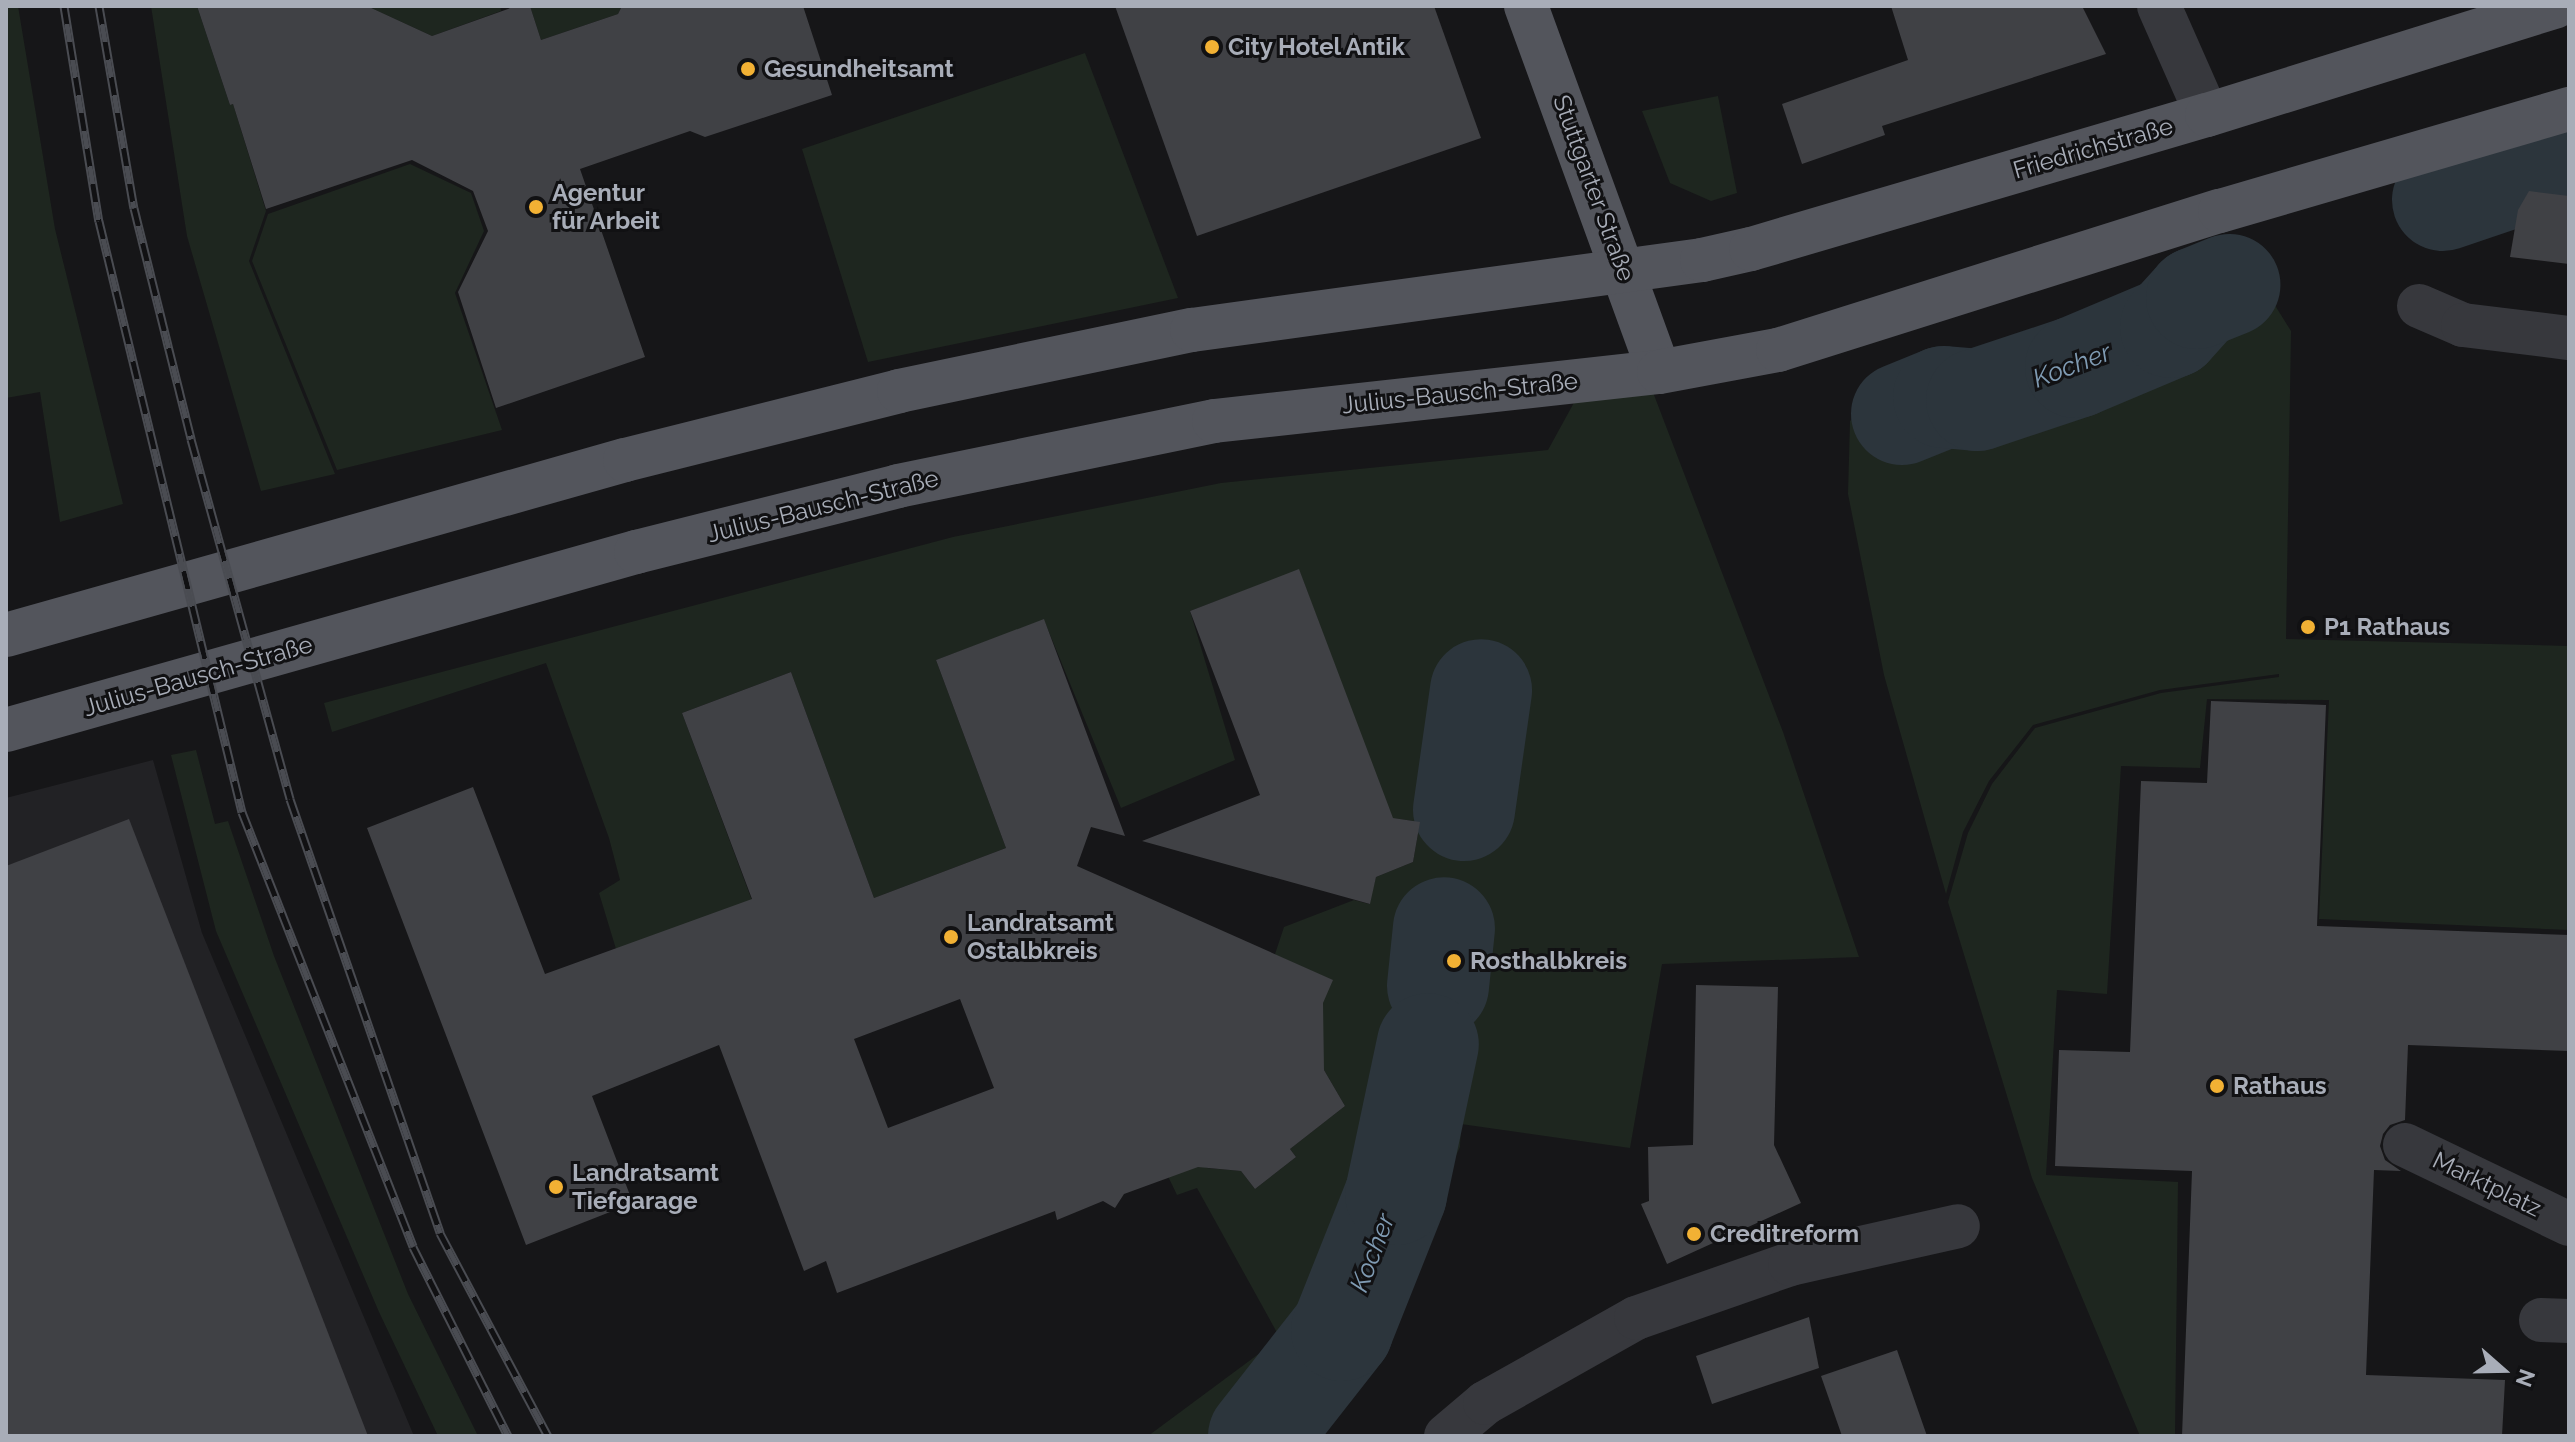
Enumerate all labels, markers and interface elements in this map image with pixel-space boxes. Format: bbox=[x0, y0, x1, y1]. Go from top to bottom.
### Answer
place label: City Hotel Antik bbox=[1228, 33, 1407, 61]
marker: City Hotel Antik bbox=[1203, 38, 1221, 56]
place label: Gesundheitsamt bbox=[764, 55, 954, 83]
marker: Gesundheitsamt bbox=[739, 60, 757, 78]
street label: Stuttgarter Straße bbox=[1547, 91, 1641, 285]
street label: Friedrichstraße bbox=[2010, 111, 2176, 185]
place label: Agentur für Arbeit bbox=[552, 179, 661, 235]
marker: Agentur für Arbeit bbox=[527, 198, 545, 216]
water label: Kocher bbox=[2029, 337, 2115, 395]
street label: Julius-Bausch-Straße bbox=[1341, 366, 1579, 420]
street label: Julius-Bausch-Straße bbox=[705, 463, 941, 549]
place label: P1 Rathaus bbox=[2324, 613, 2450, 641]
marker: P1 Rathaus bbox=[2299, 618, 2317, 636]
street label: Julius-Bausch-Straße bbox=[80, 630, 316, 722]
place label: Landratsamt Ostalbkreis bbox=[967, 909, 1114, 965]
marker: Landratsamt Ostalbkreis bbox=[942, 928, 960, 946]
place label: Rosthalbkreis bbox=[1470, 947, 1627, 975]
marker: Rosthalbkreis bbox=[1445, 952, 1463, 970]
place label: Rathaus bbox=[2233, 1072, 2327, 1100]
marker: Rathaus bbox=[2208, 1077, 2226, 1095]
street label: Marktplatz bbox=[2428, 1145, 2546, 1223]
place label: Landratsamt Tiefgarage bbox=[572, 1159, 719, 1215]
marker: Landratsamt Tiefgarage bbox=[547, 1178, 565, 1196]
water label: Kocher bbox=[1344, 1210, 1402, 1296]
place label: Creditreform bbox=[1710, 1220, 1859, 1248]
marker: Creditreform bbox=[1685, 1225, 1703, 1243]
north arrow bbox=[2463, 1330, 2543, 1410]
text: N bbox=[2510, 1366, 2541, 1391]

